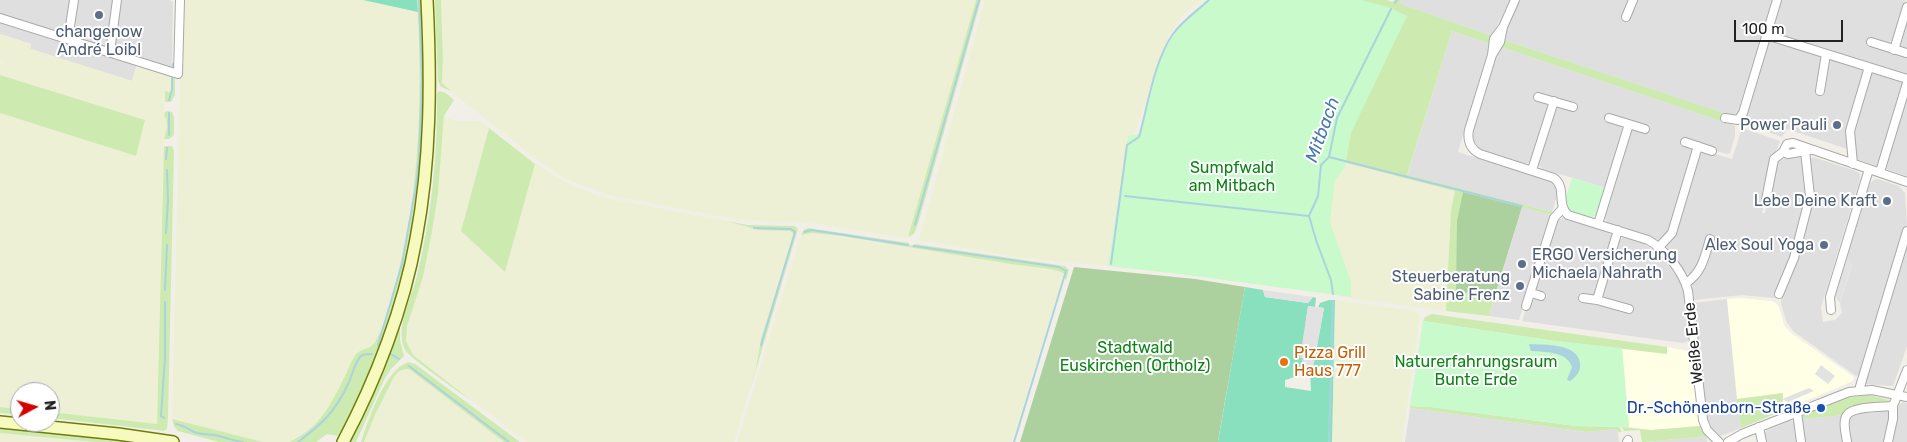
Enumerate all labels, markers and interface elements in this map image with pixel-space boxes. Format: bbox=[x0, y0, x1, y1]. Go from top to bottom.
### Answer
marker: changenow André Loibl bbox=[93, 9, 105, 21]
scale bar bbox=[1737, 10, 1846, 42]
text: 100 m bbox=[1742, 20, 1784, 38]
place label: changenow André Loibl bbox=[55, 22, 143, 60]
water label: Mitbach bbox=[1301, 94, 1345, 166]
place label: Power Pauli bbox=[1740, 115, 1827, 135]
marker: Power Pauli bbox=[1831, 119, 1843, 131]
park label: Sumpfwald am Mitbach bbox=[1189, 158, 1275, 196]
place label: Lebe Deine Kraft bbox=[1754, 191, 1877, 211]
marker: Lebe Deine Kraft bbox=[1881, 195, 1893, 207]
place label: Alex Soul Yoga bbox=[1705, 235, 1814, 255]
marker: Alex Soul Yoga bbox=[1818, 239, 1830, 251]
place label: ERGO Versicherung Michaela Nahrath bbox=[1532, 245, 1677, 283]
marker: ERGO Versicherung Michaela Nahrath bbox=[1516, 258, 1528, 270]
place label: Steuerberatung Sabine Frenz bbox=[1392, 267, 1510, 305]
marker: Steuerberatung Sabine Frenz bbox=[1514, 280, 1526, 292]
street label: Weiße Erde bbox=[1680, 301, 1708, 385]
park label: Stadtwald Euskirchen (Ortholz) bbox=[1060, 338, 1210, 376]
place label: Pizza Grill Haus 777 bbox=[1294, 343, 1366, 381]
park label: Naturerfahrungsraum Bunte Erde bbox=[1394, 352, 1558, 390]
marker: Pizza Grill Haus 777 bbox=[1278, 356, 1290, 368]
north arrow bbox=[10, 382, 60, 432]
place label: Dr.-Schönenborn-Straße bbox=[1627, 398, 1811, 418]
text: N bbox=[40, 400, 58, 411]
marker: Dr.-Schönenborn-Straße bbox=[1815, 402, 1827, 414]

